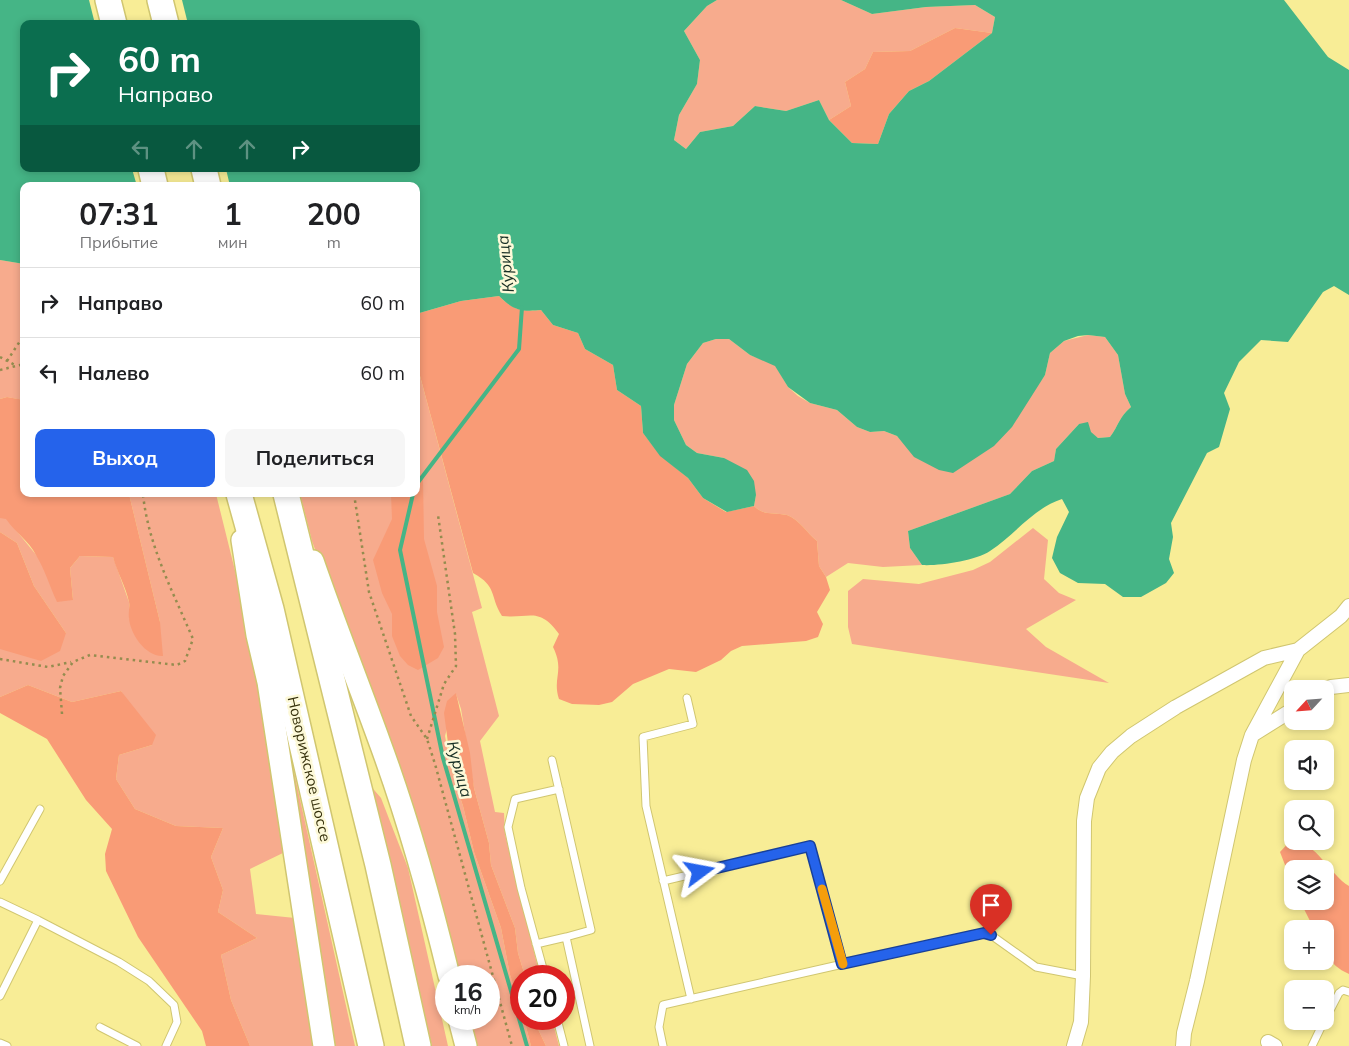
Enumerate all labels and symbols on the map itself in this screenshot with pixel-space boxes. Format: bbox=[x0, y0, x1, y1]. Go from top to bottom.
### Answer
water label: Курица bbox=[492, 234, 518, 294]
north arrow bbox=[1284, 680, 1334, 730]
street label: Новорижское шоссе bbox=[284, 694, 335, 843]
water label: Курица bbox=[443, 739, 477, 800]
position arrow bbox=[673, 845, 725, 897]
pin bbox=[970, 884, 1012, 935]
speed limit sign: 20 bbox=[510, 965, 575, 1030]

